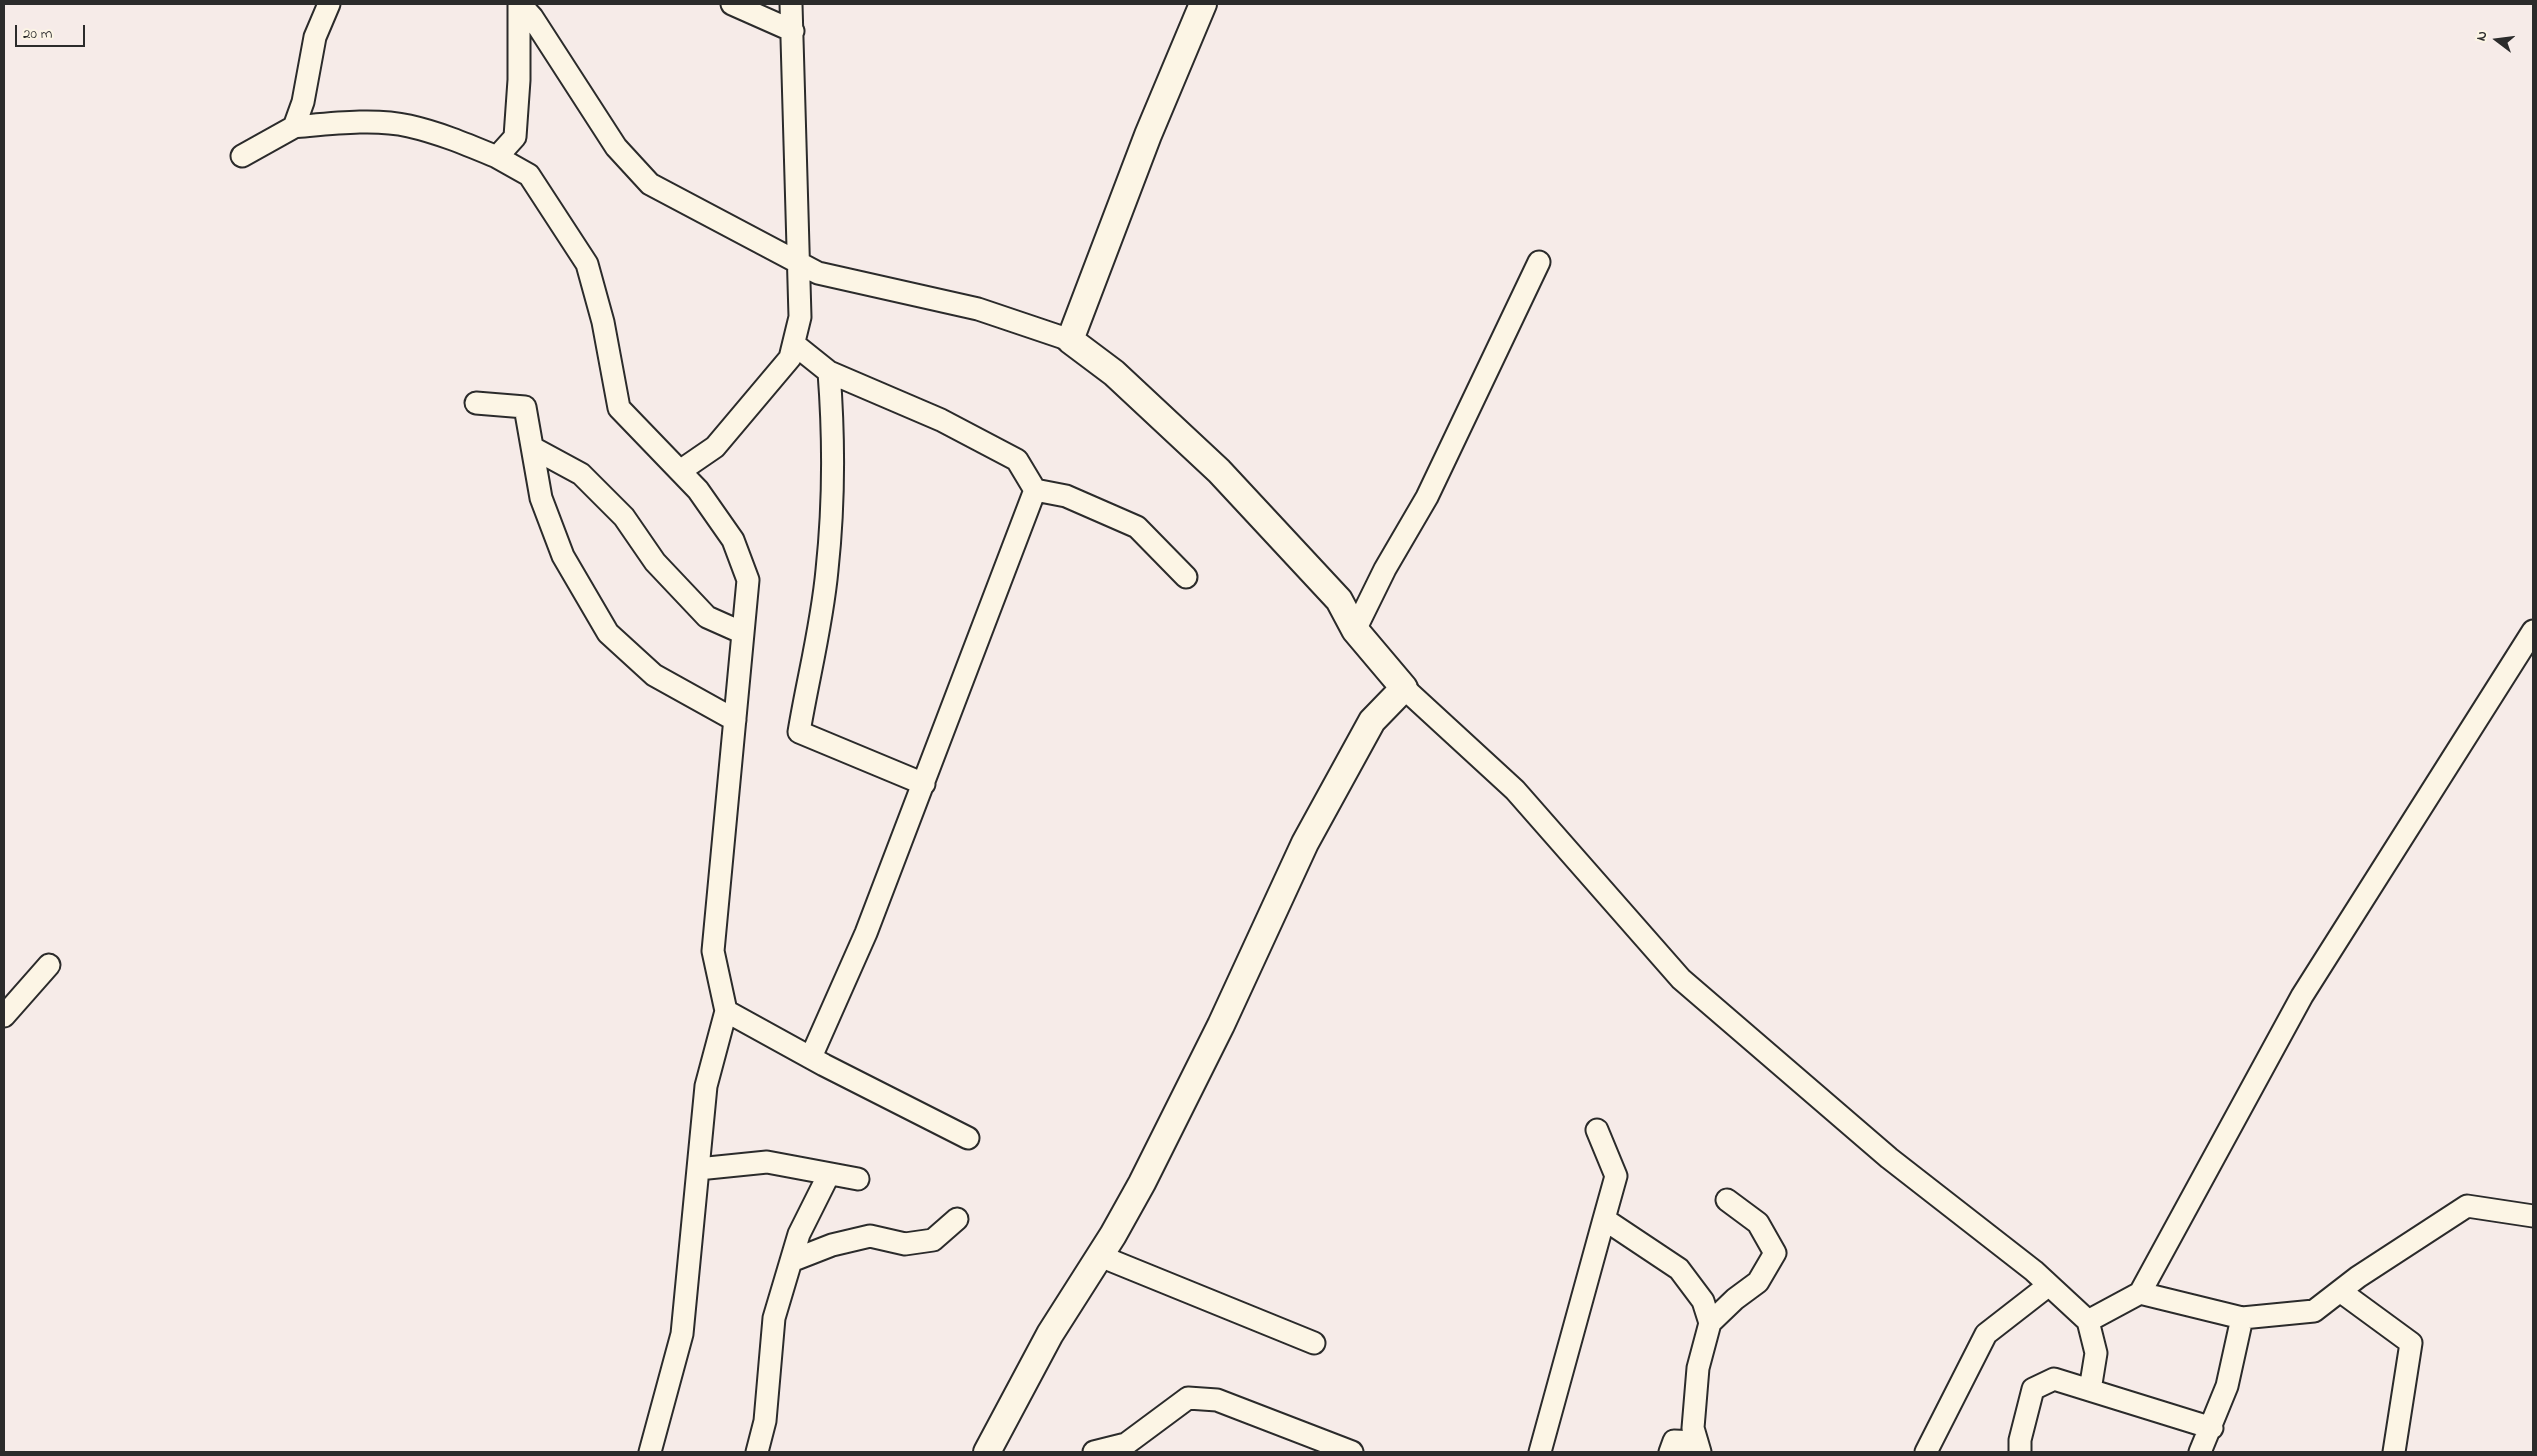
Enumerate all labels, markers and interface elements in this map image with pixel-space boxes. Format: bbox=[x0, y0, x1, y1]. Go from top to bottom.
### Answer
scale bar bbox=[18, 15, 88, 47]
north arrow bbox=[2472, 15, 2522, 65]
text: 20 m bbox=[23, 23, 52, 45]
text: N bbox=[2471, 29, 2493, 43]

